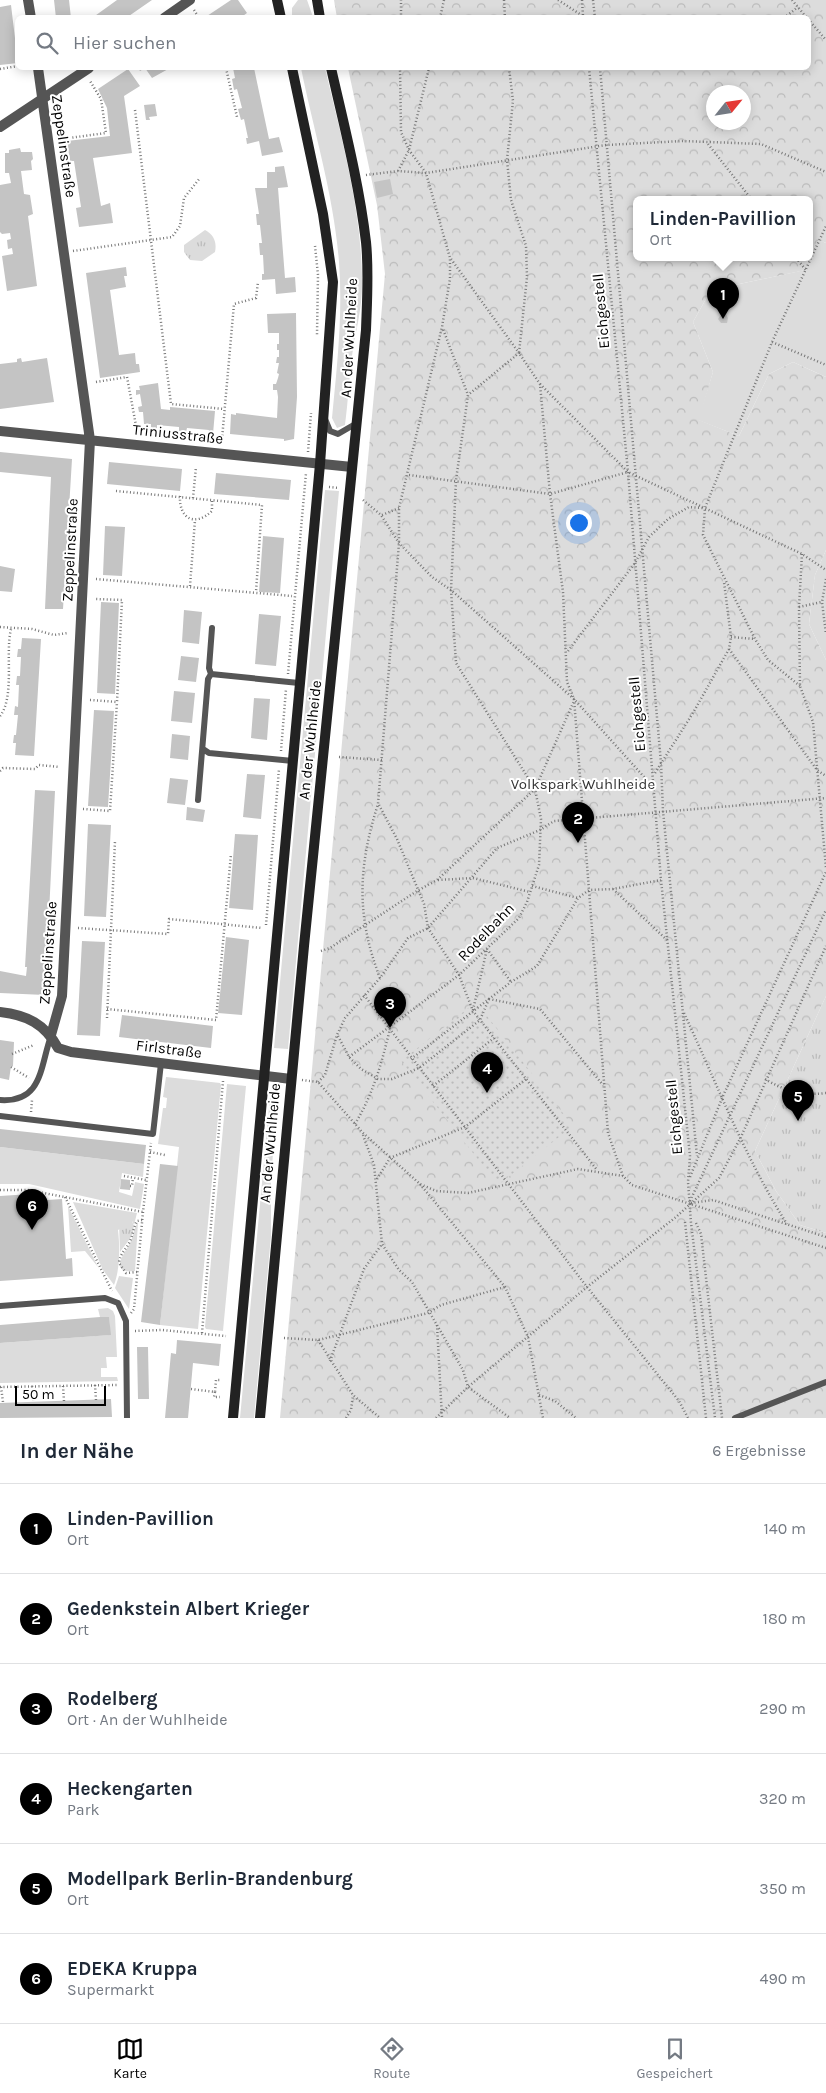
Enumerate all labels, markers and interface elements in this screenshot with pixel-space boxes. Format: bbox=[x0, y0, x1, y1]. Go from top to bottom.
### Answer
search box bbox=[15, 15, 811, 70]
icon: search bbox=[33, 29, 61, 57]
text: Hier suchen bbox=[73, 32, 176, 54]
north arrow bbox=[706, 85, 751, 130]
street label: Zeppelinstraße bbox=[48, 93, 80, 199]
popup bbox=[633, 196, 813, 261]
text: Linden-Pavillion bbox=[650, 208, 796, 230]
text: Ort bbox=[650, 230, 672, 249]
street label: Eichgestell bbox=[589, 273, 613, 349]
street label: An der Wuhlheide bbox=[337, 278, 361, 398]
pin: 1 bbox=[707, 278, 739, 319]
street label: Triniusstraße bbox=[132, 420, 224, 448]
street label: Zeppelinstraße bbox=[58, 498, 82, 602]
your location bbox=[566, 510, 592, 536]
street label: Eichgestell bbox=[625, 676, 649, 752]
street label: An der Wuhlheide bbox=[295, 679, 325, 801]
park label: Volkspark Wuhlheide bbox=[511, 775, 655, 793]
pin: 2 bbox=[562, 802, 594, 843]
street label: Rodelbahn bbox=[454, 899, 518, 965]
street label: Zeppelinstraße bbox=[35, 901, 61, 1005]
pin: 3 bbox=[374, 987, 406, 1028]
street label: Firlstraße bbox=[135, 1036, 203, 1062]
pin: 4 bbox=[471, 1052, 503, 1093]
street label: Eichgestell bbox=[662, 1079, 686, 1155]
pin: 5 bbox=[782, 1080, 814, 1121]
street label: An der Wuhlheide bbox=[256, 1082, 284, 1204]
pin: 6 bbox=[16, 1189, 48, 1230]
scale bar bbox=[15, 1383, 106, 1406]
text: 50 m bbox=[22, 1386, 55, 1403]
text: In der Nähe bbox=[20, 1439, 134, 1463]
text: 6 Ergebnisse bbox=[712, 1441, 806, 1460]
text: Linden-Pavillion bbox=[67, 1508, 214, 1530]
text: 1 bbox=[33, 1519, 39, 1538]
text: 140 m bbox=[764, 1519, 806, 1538]
text: Ort bbox=[67, 1530, 89, 1549]
text: Gedenkstein Albert Krieger bbox=[67, 1598, 309, 1620]
text: 2 bbox=[31, 1609, 41, 1628]
text: 180 m bbox=[763, 1609, 806, 1628]
text: Ort bbox=[67, 1620, 89, 1639]
text: Rodelberg bbox=[67, 1688, 158, 1710]
text: 3 bbox=[31, 1699, 41, 1718]
text: 290 m bbox=[759, 1699, 806, 1718]
text: Ort · An der Wuhlheide bbox=[67, 1710, 228, 1729]
text: Heckengarten bbox=[67, 1778, 193, 1800]
text: 4 bbox=[31, 1789, 41, 1808]
text: 320 m bbox=[759, 1789, 806, 1808]
text: Park bbox=[67, 1800, 99, 1819]
text: Modellpark Berlin-Brandenburg bbox=[67, 1868, 353, 1890]
text: 5 bbox=[31, 1879, 41, 1898]
text: 350 m bbox=[759, 1879, 806, 1898]
text: Ort bbox=[67, 1890, 89, 1909]
text: EDEKA Kruppa bbox=[67, 1958, 198, 1980]
text: 6 bbox=[31, 1969, 41, 1988]
text: 490 m bbox=[760, 1969, 806, 1988]
text: Supermarkt bbox=[67, 1980, 154, 1999]
tab: Karte bbox=[113, 2035, 147, 2082]
tab: Route bbox=[373, 2035, 410, 2082]
tab: Gespeichert bbox=[637, 2035, 713, 2082]

